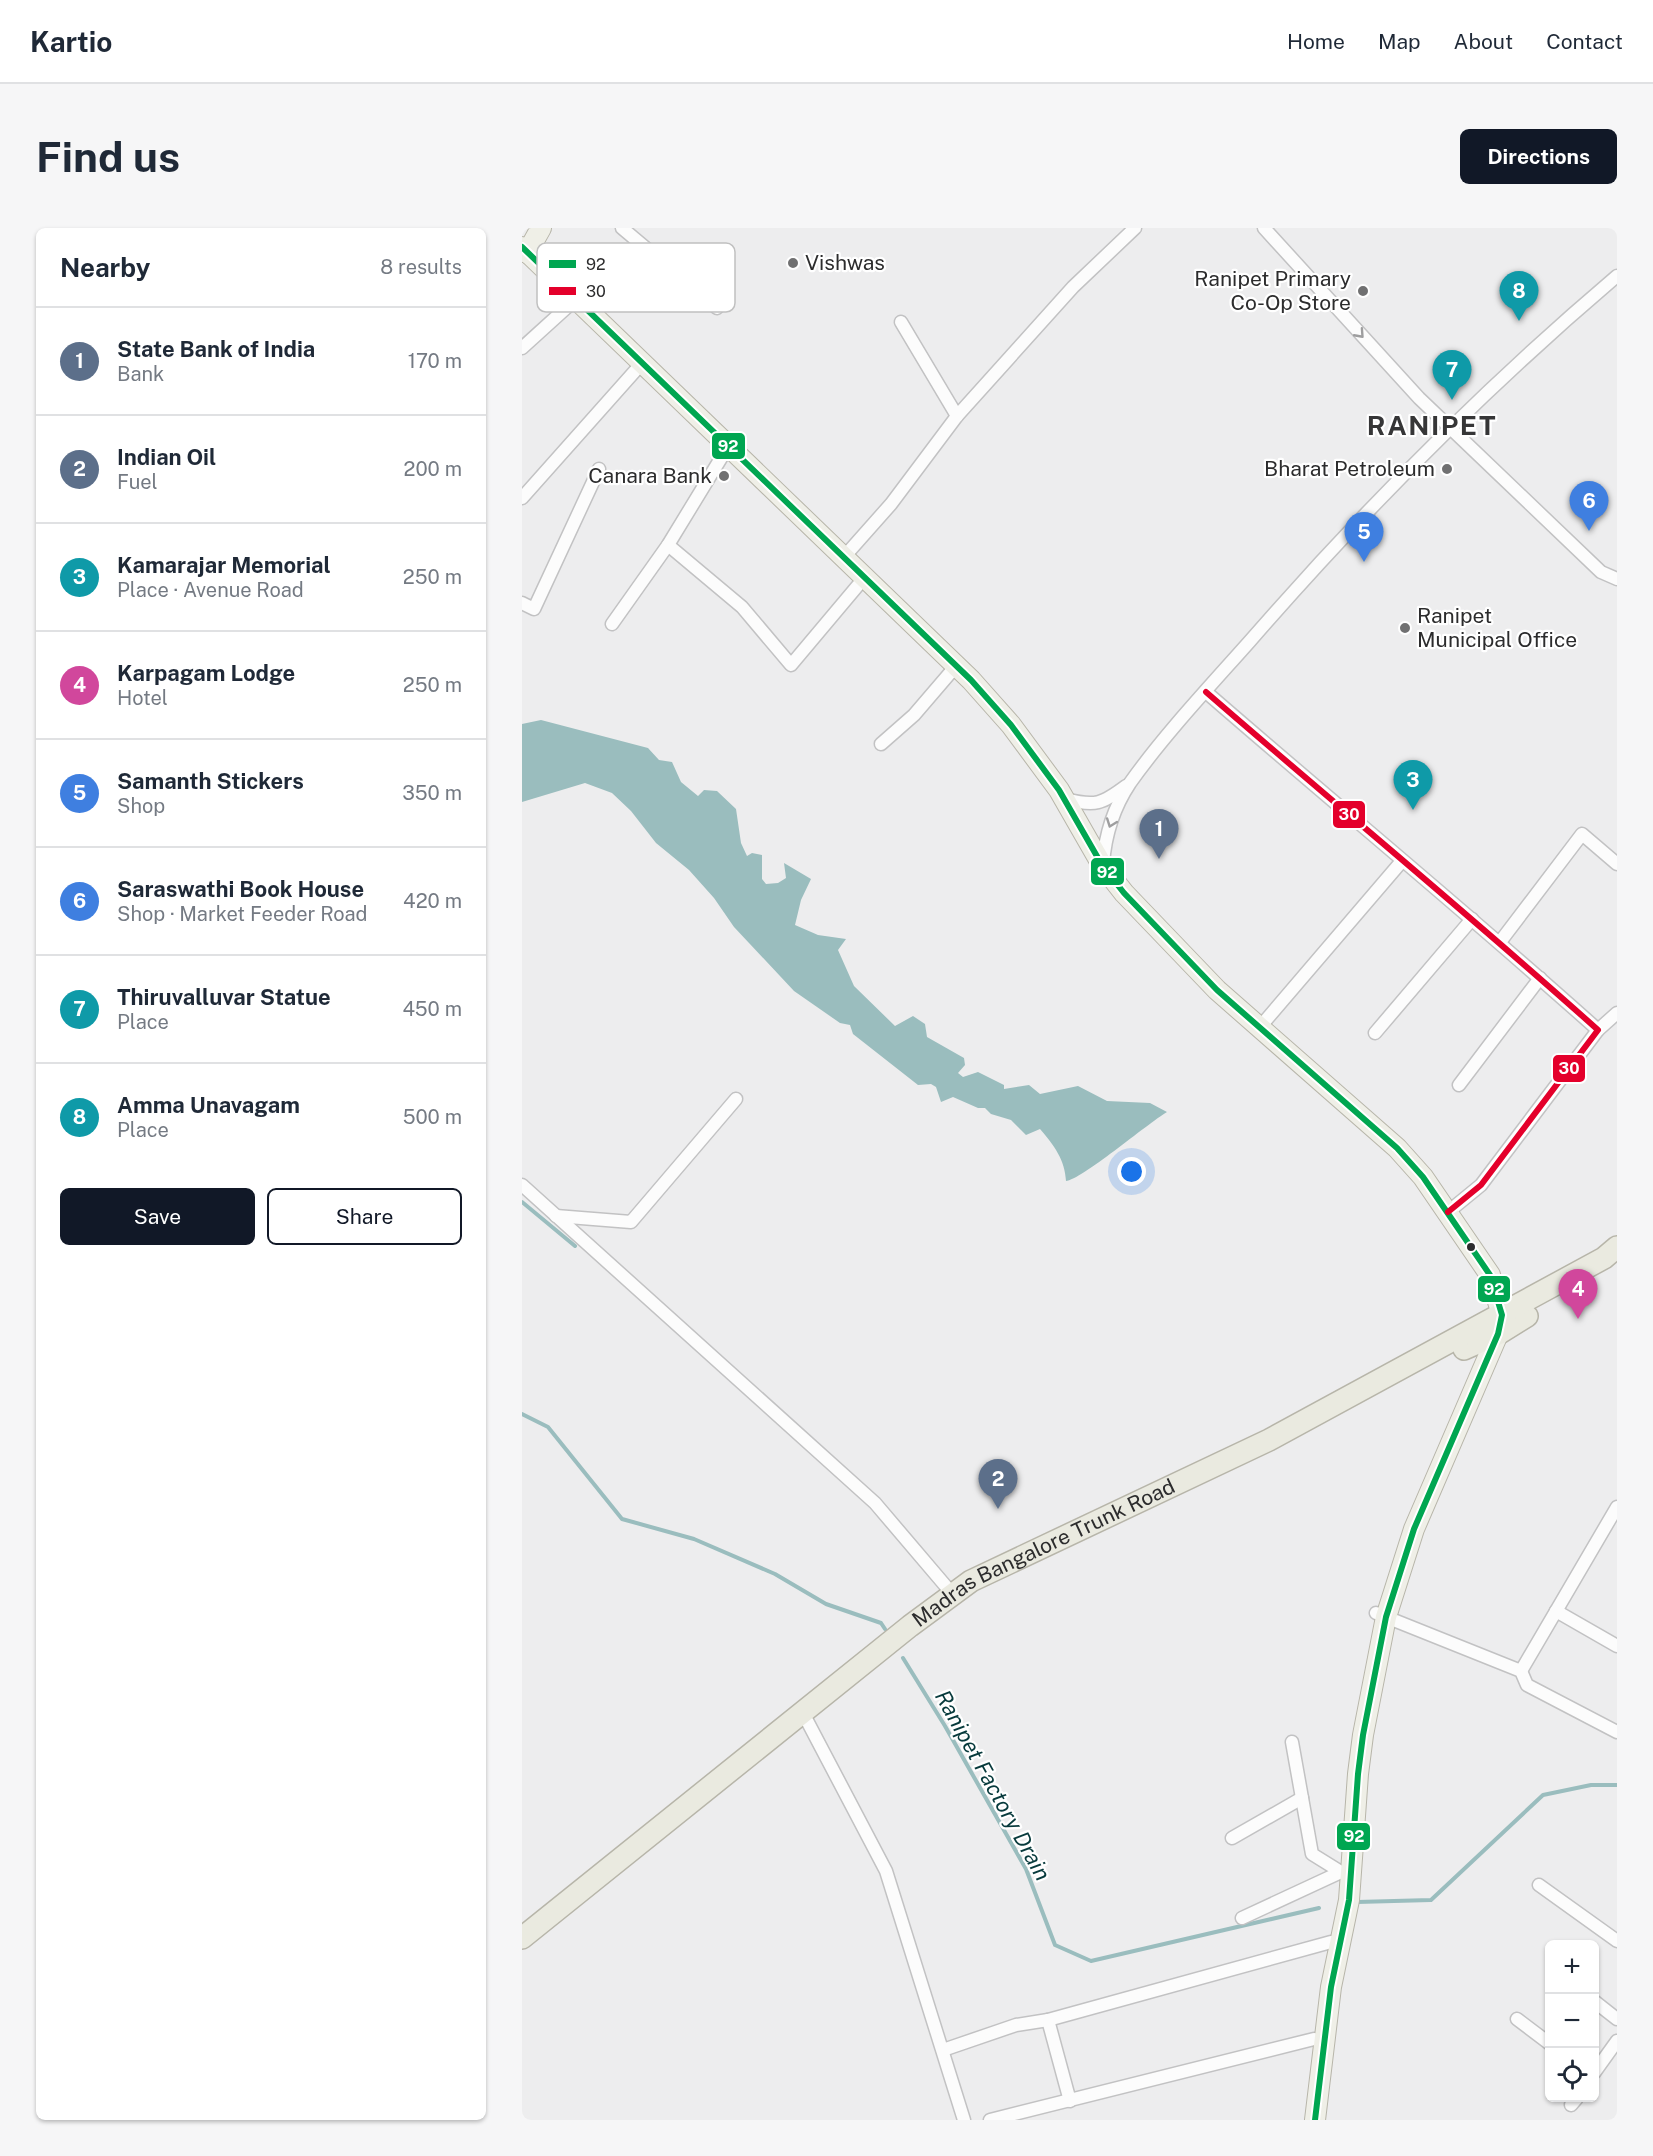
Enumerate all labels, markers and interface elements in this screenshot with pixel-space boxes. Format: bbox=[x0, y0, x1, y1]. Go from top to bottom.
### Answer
text: Kartio bbox=[30, 25, 112, 58]
text: Home bbox=[1287, 29, 1345, 54]
text: Map bbox=[1378, 29, 1421, 54]
text: About bbox=[1454, 29, 1513, 54]
text: Contact bbox=[1546, 29, 1623, 54]
button: Directions bbox=[1460, 129, 1617, 184]
text: Find us bbox=[36, 132, 180, 181]
legend bbox=[537, 243, 735, 312]
place label: Vishwas bbox=[805, 250, 885, 275]
text: Nearby bbox=[60, 252, 150, 283]
text: 8 results bbox=[380, 255, 462, 279]
text: 92 bbox=[586, 255, 606, 274]
marker: Vishwas bbox=[786, 256, 800, 270]
place label: Ranipet Primary Co-Op Store bbox=[1194, 266, 1351, 315]
pin: 8 bbox=[1500, 272, 1538, 321]
text: 30 bbox=[586, 282, 606, 301]
marker: Ranipet Primary Co-Op Store bbox=[1356, 284, 1370, 298]
one-way arrow bbox=[1353, 327, 1364, 337]
text: State Bank of India bbox=[117, 336, 315, 362]
text: 1 bbox=[75, 349, 84, 373]
text: 170 m bbox=[408, 349, 462, 373]
pin: 7 bbox=[1432, 350, 1472, 400]
text: Bank bbox=[117, 362, 164, 386]
district label: RANIPET bbox=[1367, 409, 1497, 441]
line badge: 92 bbox=[711, 432, 746, 460]
text: 92 bbox=[718, 437, 738, 456]
text: Indian Oil bbox=[117, 444, 216, 470]
place label: Bharat Petroleum bbox=[1264, 456, 1435, 481]
text: 2 bbox=[73, 457, 86, 481]
text: 200 m bbox=[404, 457, 462, 481]
marker: Bharat Petroleum bbox=[1440, 462, 1454, 476]
place label: Canara Bank bbox=[588, 463, 712, 488]
marker: Canara Bank bbox=[717, 469, 731, 483]
text: Fuel bbox=[117, 470, 158, 494]
pin: 6 bbox=[1570, 482, 1608, 531]
pin: 5 bbox=[1344, 512, 1384, 562]
text: Kamarajar Memorial bbox=[117, 552, 331, 578]
text: 3 bbox=[73, 565, 86, 589]
text: 250 m bbox=[403, 565, 462, 589]
text: Place · Avenue Road bbox=[117, 578, 304, 602]
place label: Ranipet Municipal Office bbox=[1417, 603, 1577, 652]
marker: Ranipet Municipal Office bbox=[1398, 621, 1412, 635]
text: Karpagam Lodge bbox=[117, 660, 295, 686]
text: 4 bbox=[73, 673, 86, 697]
text: 250 m bbox=[403, 673, 462, 697]
text: Hotel bbox=[117, 686, 168, 710]
pin: 3 bbox=[1394, 760, 1432, 810]
text: Samanth Stickers bbox=[117, 768, 304, 794]
text: 5 bbox=[73, 781, 86, 805]
text: 350 m bbox=[402, 781, 462, 805]
text: Shop bbox=[117, 794, 165, 818]
line badge: 30 bbox=[1332, 800, 1366, 829]
text: 30 bbox=[1339, 805, 1359, 824]
pin: 1 bbox=[1140, 810, 1178, 859]
one-way arrow bbox=[1106, 817, 1119, 828]
line badge: 92 bbox=[1090, 857, 1125, 886]
text: 92 bbox=[1097, 863, 1117, 882]
text: Saraswathi Book House bbox=[117, 876, 364, 902]
text: 6 bbox=[73, 889, 86, 913]
text: 420 m bbox=[403, 889, 462, 913]
text: Shop · Market Feeder Road bbox=[117, 902, 368, 926]
text: Thiruvalluvar Statue bbox=[117, 984, 331, 1010]
text: 7 bbox=[73, 997, 86, 1021]
text: 450 m bbox=[402, 997, 462, 1021]
text: Place bbox=[117, 1010, 169, 1034]
line badge: 30 bbox=[1552, 1054, 1586, 1083]
text: 30 bbox=[1559, 1059, 1579, 1078]
text: Amma Unavagam bbox=[117, 1092, 300, 1118]
text: 8 bbox=[73, 1105, 86, 1129]
text: 500 m bbox=[403, 1105, 462, 1129]
text: Place bbox=[117, 1118, 169, 1142]
your location bbox=[1117, 1157, 1146, 1186]
button: Save bbox=[60, 1188, 255, 1245]
button: Share bbox=[267, 1188, 462, 1245]
unlabelled marker bbox=[1465, 1241, 1477, 1253]
pin: 4 bbox=[1558, 1270, 1598, 1319]
line badge: 92 bbox=[1477, 1275, 1511, 1303]
text: 92 bbox=[1484, 1280, 1504, 1299]
pin: 2 bbox=[978, 1460, 1018, 1509]
street label: Madras Bangalore Trunk Road bbox=[907, 1473, 1179, 1632]
water label: Ranipet Factory Drain bbox=[930, 1685, 1056, 1885]
line badge: 92 bbox=[1336, 1822, 1371, 1851]
text: 92 bbox=[1344, 1827, 1364, 1846]
map controls bbox=[1545, 1940, 1599, 2102]
button: + bbox=[1545, 1940, 1599, 1994]
button: − bbox=[1545, 1994, 1599, 2048]
button: locate bbox=[1545, 2048, 1599, 2102]

